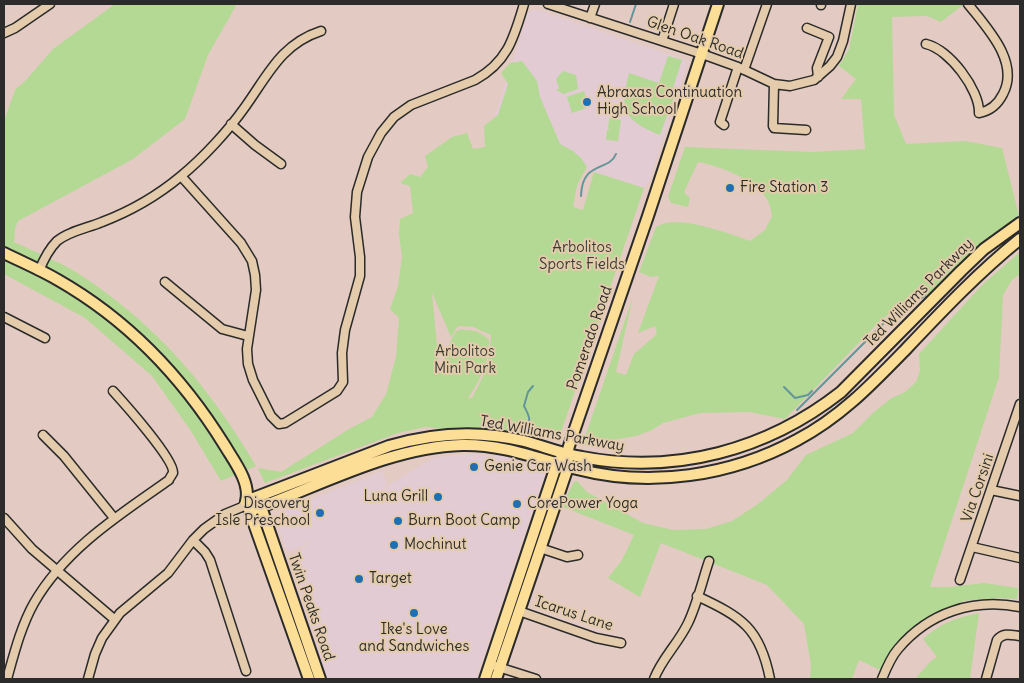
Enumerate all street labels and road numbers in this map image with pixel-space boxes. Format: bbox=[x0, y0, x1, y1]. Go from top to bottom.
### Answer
street label: Glen Oak Road bbox=[644, 13, 746, 63]
street label: Ted Williams Parkway bbox=[861, 235, 977, 351]
street label: Pomerado Road bbox=[564, 284, 616, 392]
street label: Ted Williams Parkway bbox=[478, 412, 626, 456]
street label: Via Corsini bbox=[958, 451, 998, 525]
street label: Twin Peaks Road bbox=[284, 551, 338, 663]
street label: Icarus Lane bbox=[533, 593, 615, 635]

